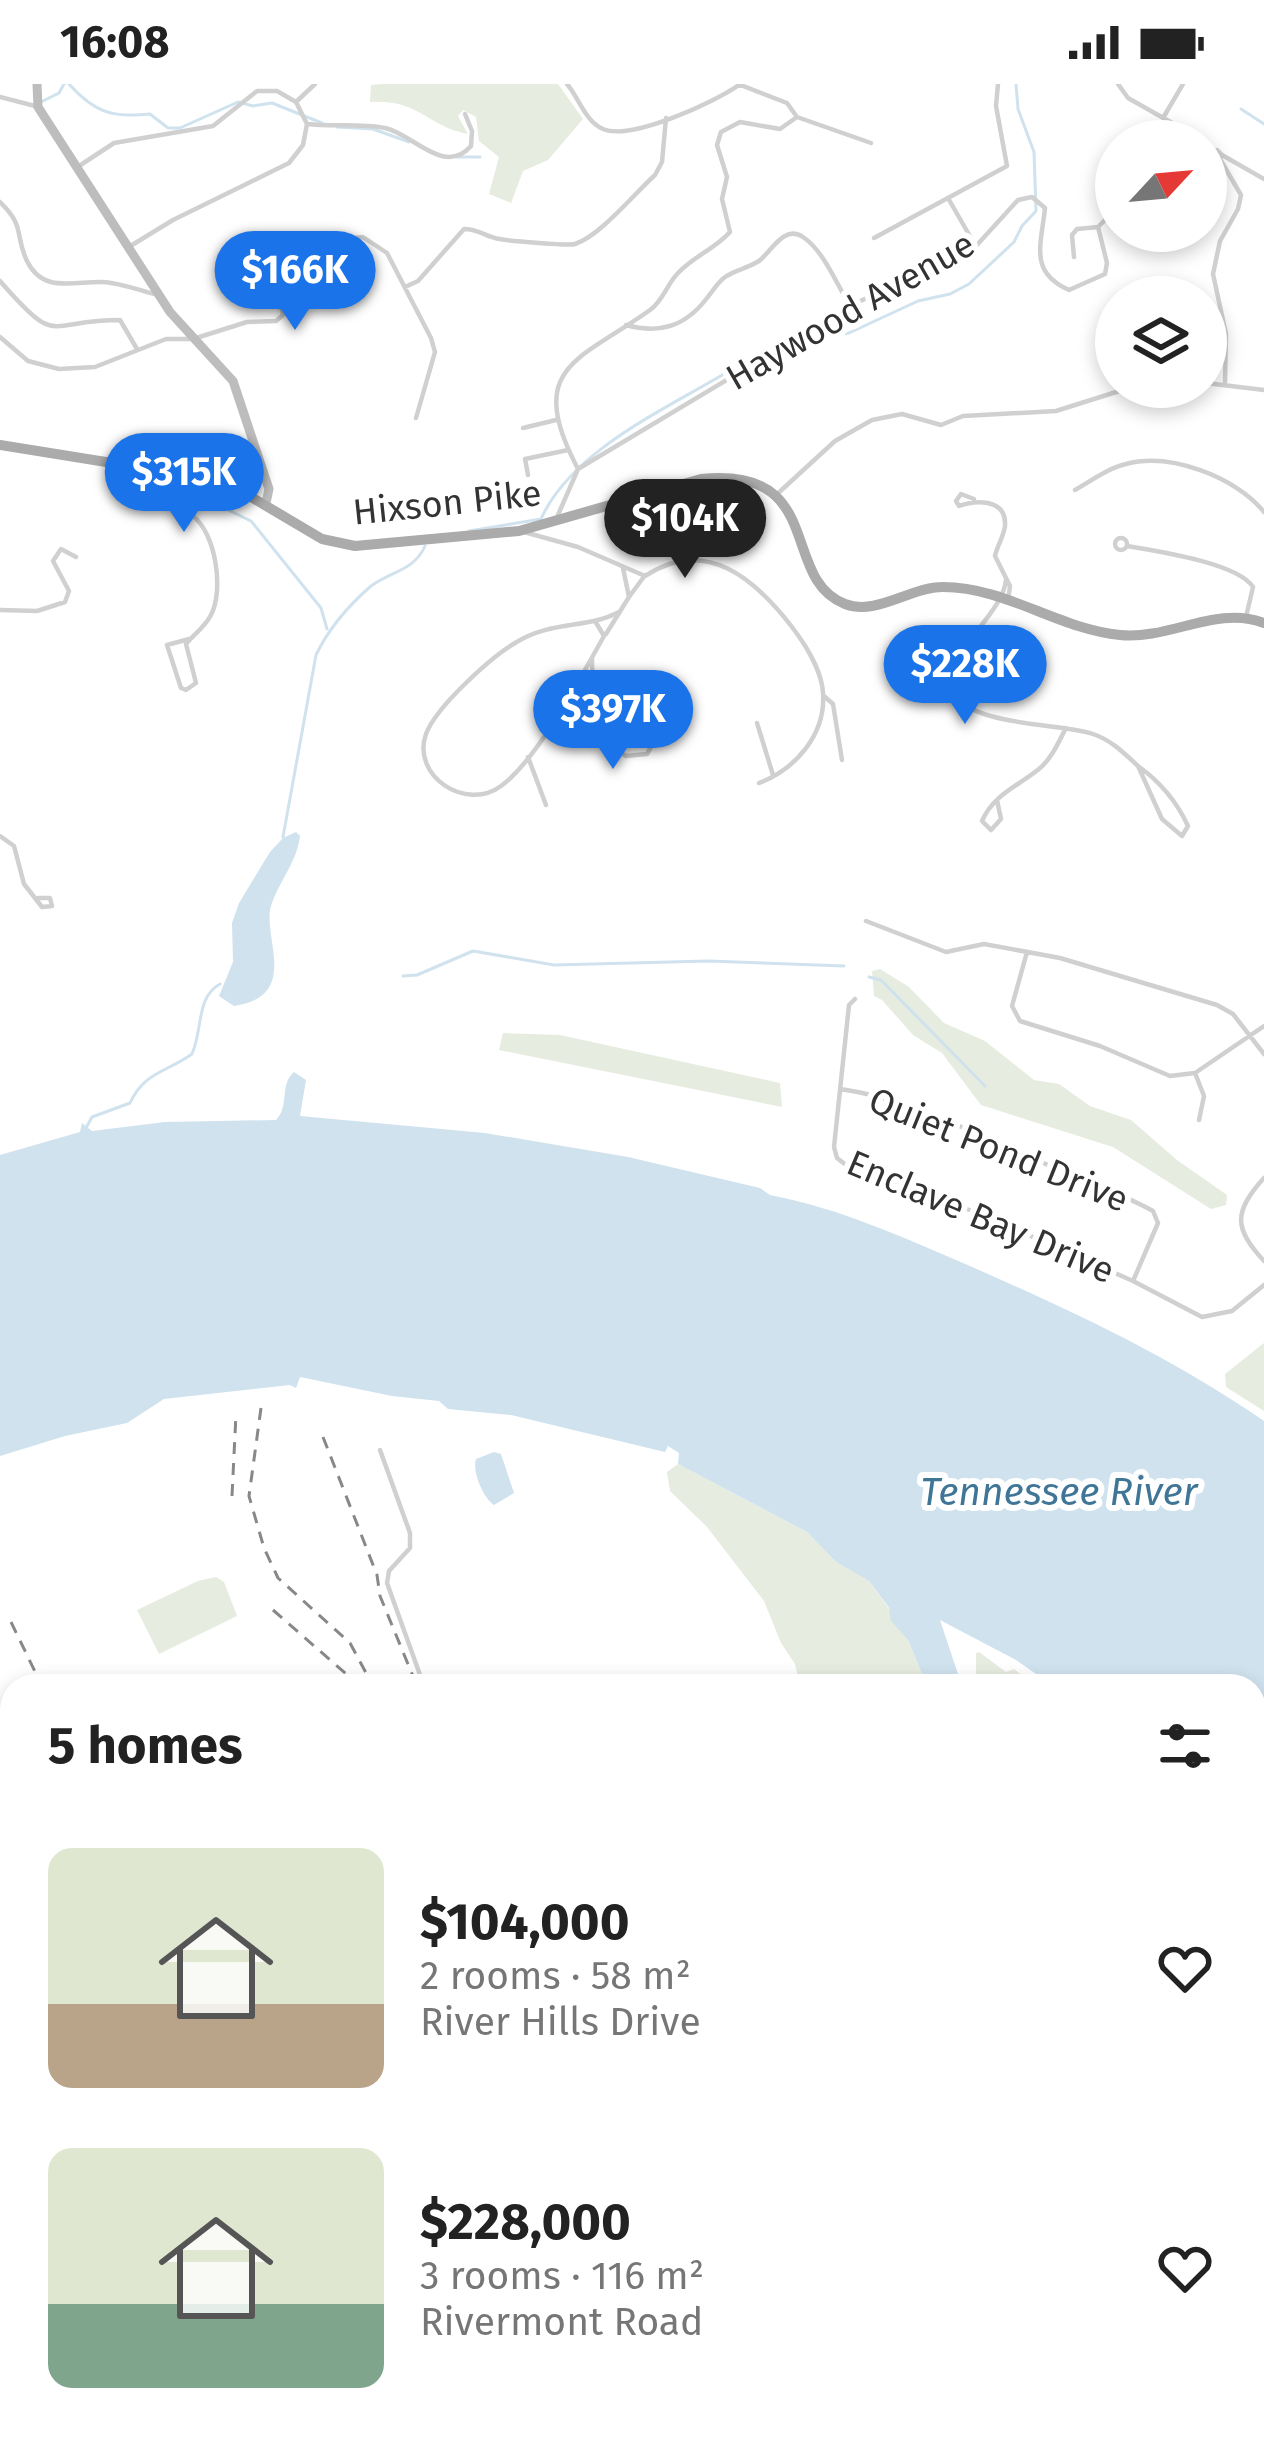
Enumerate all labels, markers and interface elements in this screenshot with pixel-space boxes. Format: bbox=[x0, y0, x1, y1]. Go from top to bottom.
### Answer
text: 16:08 bbox=[60, 15, 170, 69]
north arrow bbox=[1095, 120, 1227, 252]
map controls bbox=[1095, 120, 1227, 408]
street label: Haywood Avenue bbox=[718, 222, 983, 400]
pin: $166K bbox=[211, 231, 379, 333]
text: $166K bbox=[242, 247, 348, 293]
button: layers bbox=[1095, 276, 1227, 408]
pin: $315K bbox=[100, 433, 268, 535]
text: $315K bbox=[132, 449, 236, 495]
street label: Hixson Pike bbox=[351, 471, 543, 535]
pin: $104K bbox=[601, 479, 769, 581]
text: $104K bbox=[631, 495, 739, 541]
pin: $228K bbox=[881, 625, 1049, 727]
text: $228K bbox=[911, 641, 1019, 687]
pin: $397K bbox=[529, 670, 697, 772]
text: $397K bbox=[560, 686, 666, 732]
street label: Quiet Pond Drive bbox=[863, 1078, 1135, 1222]
street label: Enclave Bay Drive bbox=[840, 1141, 1121, 1293]
water label: Tennessee River bbox=[920, 1469, 1199, 1515]
icon: filters bbox=[1152, 1713, 1218, 1779]
text: 5 homes bbox=[48, 1715, 243, 1777]
text: $104,000 bbox=[420, 1891, 630, 1953]
icon: home bbox=[144, 1896, 288, 2040]
icon: heart bbox=[1152, 1935, 1218, 2001]
text: 2 rooms · 58 m² bbox=[420, 1953, 691, 1999]
text: River Hills Drive bbox=[420, 1999, 701, 2045]
text: $228,000 bbox=[420, 2191, 631, 2253]
icon: home bbox=[144, 2196, 288, 2340]
icon: heart bbox=[1152, 2235, 1218, 2301]
text: 3 rooms · 116 m² bbox=[420, 2253, 704, 2299]
text: Rivermont Road bbox=[420, 2299, 703, 2345]

